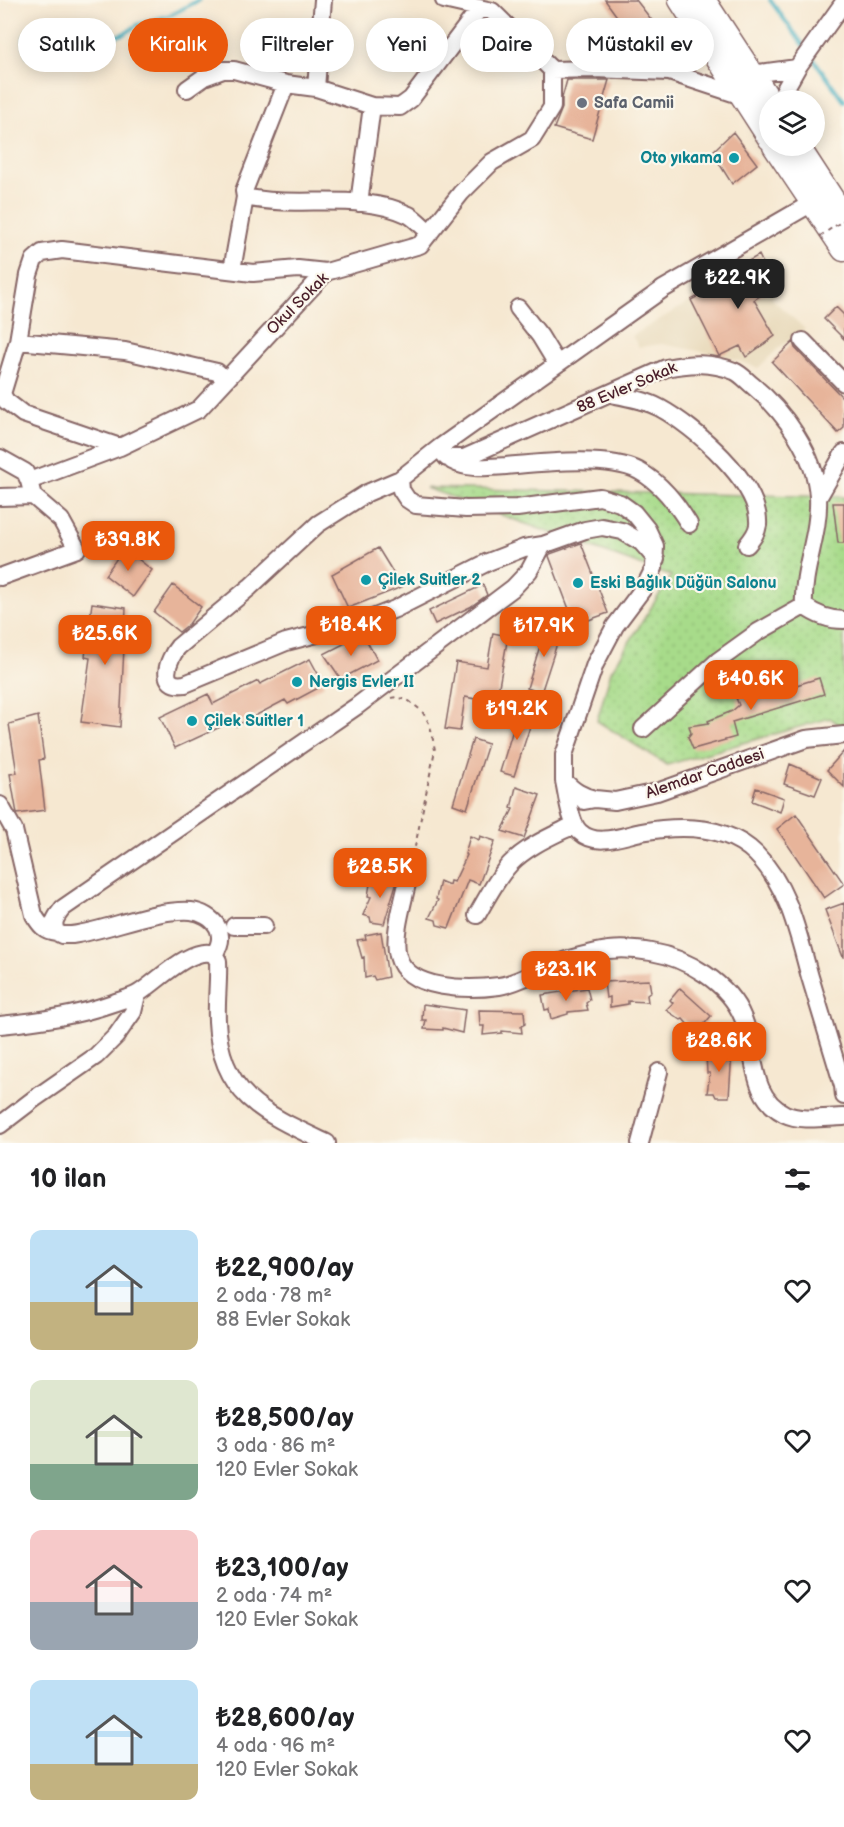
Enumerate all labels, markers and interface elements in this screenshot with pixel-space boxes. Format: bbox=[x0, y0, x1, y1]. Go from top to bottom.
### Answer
chip: Satılık bbox=[18, 18, 116, 72]
chip: Kiralık bbox=[128, 18, 228, 72]
chip: Filtreler bbox=[240, 18, 354, 72]
chip: Yeni bbox=[366, 18, 448, 72]
chip: Daire bbox=[460, 18, 554, 72]
chip: Müstakil ev bbox=[566, 18, 714, 72]
map controls bbox=[759, 90, 825, 156]
button: layers bbox=[759, 90, 825, 156]
place label: Safa Camii bbox=[594, 94, 674, 113]
marker: Safa Camii bbox=[575, 96, 589, 110]
place label: Oto yıkama bbox=[640, 149, 722, 168]
marker: Oto yıkama bbox=[727, 151, 741, 165]
pin: ₺22.9K bbox=[689, 259, 787, 310]
text: ₺22.9K bbox=[705, 266, 771, 290]
street label: Okul Sokak bbox=[263, 269, 333, 339]
street label: 88 Evler Sokak bbox=[574, 358, 680, 418]
pin: ₺39.8K bbox=[79, 521, 177, 572]
text: ₺39.8K bbox=[96, 528, 160, 552]
place label: Çilek Suitler 2 bbox=[378, 571, 481, 590]
marker: Çilek Suitler 2 bbox=[359, 573, 373, 587]
place label: Eski Bağlık Düğün Salonu bbox=[590, 574, 776, 593]
marker: Eski Bağlık Düğün Salonu bbox=[571, 576, 585, 590]
pin: ₺18.4K bbox=[302, 606, 400, 657]
pin: ₺17.9K bbox=[495, 607, 593, 658]
text: ₺18.4K bbox=[320, 613, 382, 637]
text: ₺17.9K bbox=[514, 614, 574, 638]
pin: ₺25.6K bbox=[56, 615, 154, 666]
text: ₺25.6K bbox=[72, 622, 138, 646]
pin: ₺40.6K bbox=[702, 660, 800, 711]
text: ₺40.6K bbox=[718, 667, 784, 691]
place label: Nergis Evler II bbox=[309, 673, 414, 692]
marker: Nergis Evler II bbox=[290, 675, 304, 689]
pin: ₺19.2K bbox=[468, 690, 566, 741]
text: ₺19.2K bbox=[486, 697, 548, 721]
place label: Çilek Suitler 1 bbox=[204, 712, 304, 731]
marker: Çilek Suitler 1 bbox=[185, 714, 199, 728]
street label: Alemdar Caddesi bbox=[643, 745, 767, 803]
pin: ₺28.5K bbox=[331, 848, 429, 899]
text: ₺28.5K bbox=[348, 855, 412, 879]
pin: ₺23.1K bbox=[517, 951, 615, 1002]
text: ₺23.1K bbox=[535, 958, 597, 982]
pin: ₺28.6K bbox=[670, 1022, 768, 1073]
text: ₺28.6K bbox=[686, 1029, 752, 1053]
icon: filters bbox=[781, 1163, 814, 1196]
text: 10 ilan bbox=[30, 1164, 107, 1195]
text: ₺22,900/ay bbox=[216, 1253, 354, 1284]
icon: home bbox=[78, 1254, 150, 1326]
icon: heart bbox=[781, 1274, 814, 1307]
text: 2 oda · 78 m² bbox=[216, 1284, 332, 1308]
text: 88 Evler Sokak bbox=[216, 1308, 350, 1332]
text: ₺28,500/ay bbox=[216, 1403, 354, 1434]
icon: home bbox=[78, 1404, 150, 1476]
icon: heart bbox=[781, 1424, 814, 1457]
text: 3 oda · 86 m² bbox=[216, 1434, 335, 1458]
text: 120 Evler Sokak bbox=[216, 1458, 358, 1482]
text: ₺23,100/ay bbox=[216, 1553, 348, 1584]
icon: home bbox=[78, 1554, 150, 1626]
icon: heart bbox=[781, 1574, 814, 1607]
text: 2 oda · 74 m² bbox=[216, 1584, 332, 1608]
text: 120 Evler Sokak bbox=[216, 1608, 358, 1632]
text: ₺28,600/ay bbox=[216, 1703, 354, 1734]
icon: home bbox=[78, 1704, 150, 1776]
icon: heart bbox=[781, 1724, 814, 1757]
text: 4 oda · 96 m² bbox=[216, 1734, 335, 1758]
text: 120 Evler Sokak bbox=[216, 1758, 358, 1782]

